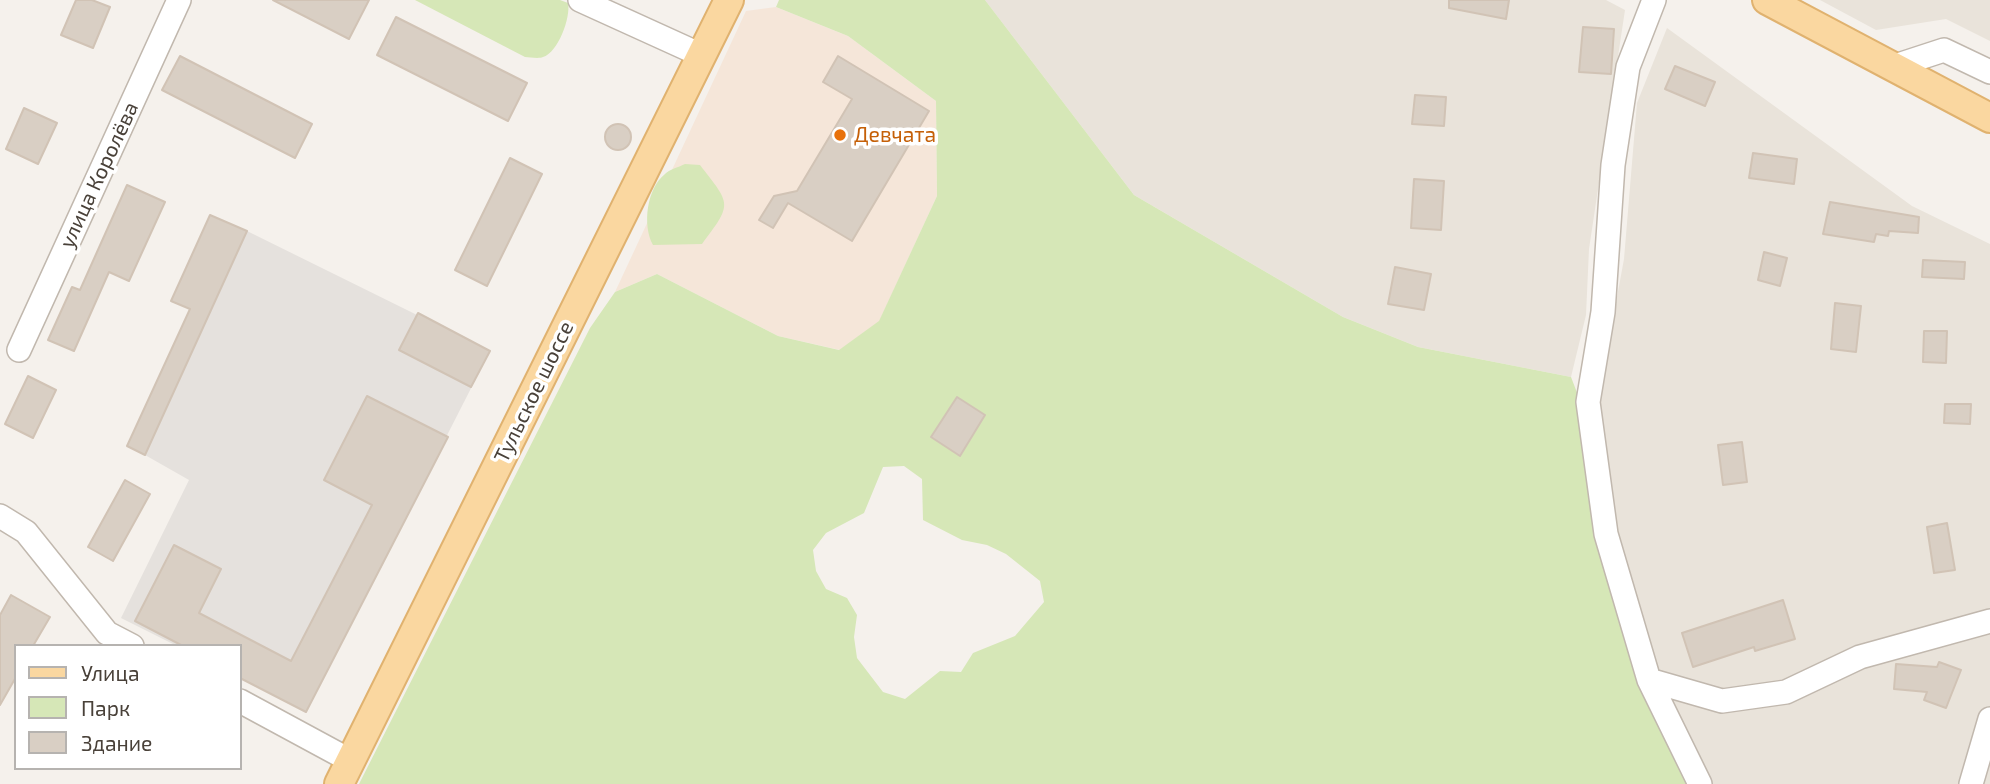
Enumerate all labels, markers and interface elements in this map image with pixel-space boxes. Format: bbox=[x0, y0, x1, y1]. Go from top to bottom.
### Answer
street label: улица Королёва bbox=[54, 98, 144, 252]
place label: Девчата bbox=[854, 122, 936, 148]
marker: Девчата bbox=[832, 127, 848, 143]
street label: Тульское шоссе bbox=[489, 317, 579, 467]
legend bbox=[14, 644, 242, 770]
text: Улица bbox=[81, 660, 140, 685]
text: Парк bbox=[81, 695, 130, 720]
text: Здание bbox=[81, 730, 152, 755]

